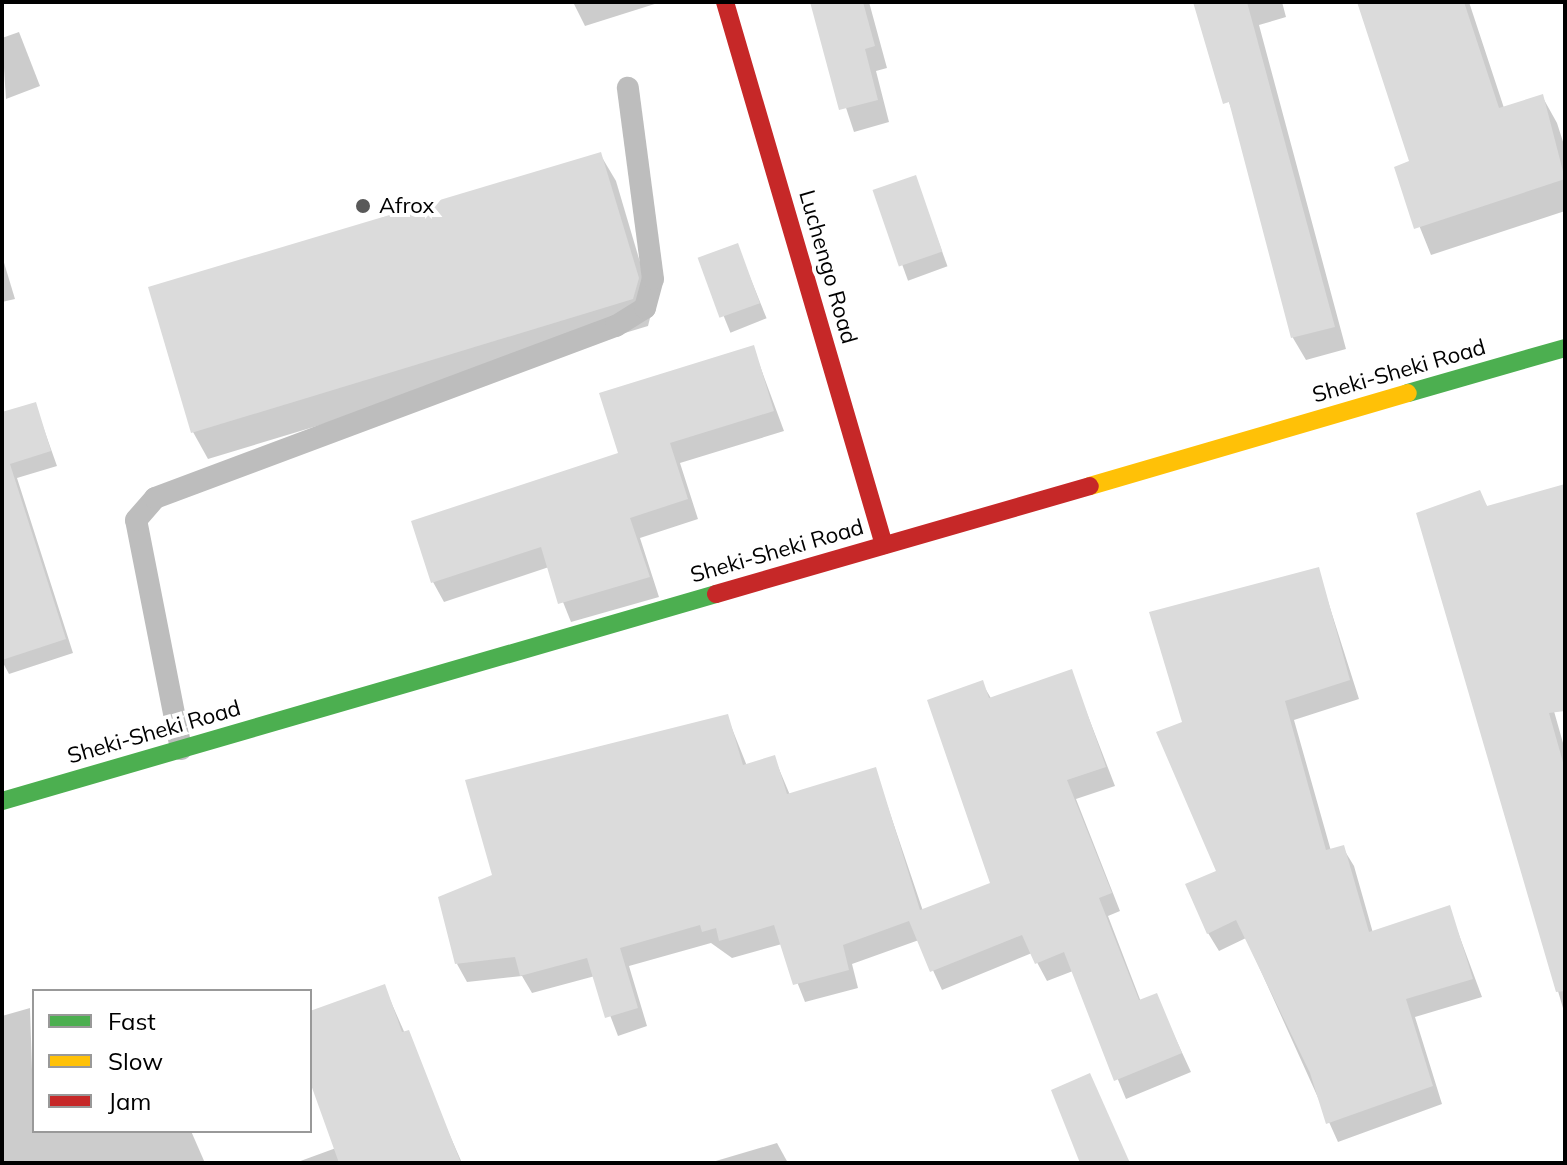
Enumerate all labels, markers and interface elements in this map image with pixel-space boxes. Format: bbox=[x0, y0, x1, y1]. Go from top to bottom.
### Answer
street label: Luchengo Road bbox=[793, 187, 863, 347]
place label: Afrox bbox=[379, 193, 434, 219]
marker: Afrox bbox=[354, 197, 372, 215]
street label: Sheki-Sheki Road bbox=[1309, 334, 1489, 408]
street label: Sheki-Sheki Road bbox=[687, 514, 867, 588]
street label: Sheki-Sheki Road bbox=[64, 695, 244, 769]
legend bbox=[32, 989, 312, 1133]
text: Fast bbox=[108, 1006, 156, 1036]
text: Slow bbox=[108, 1046, 163, 1076]
text: Jam bbox=[108, 1086, 151, 1116]

